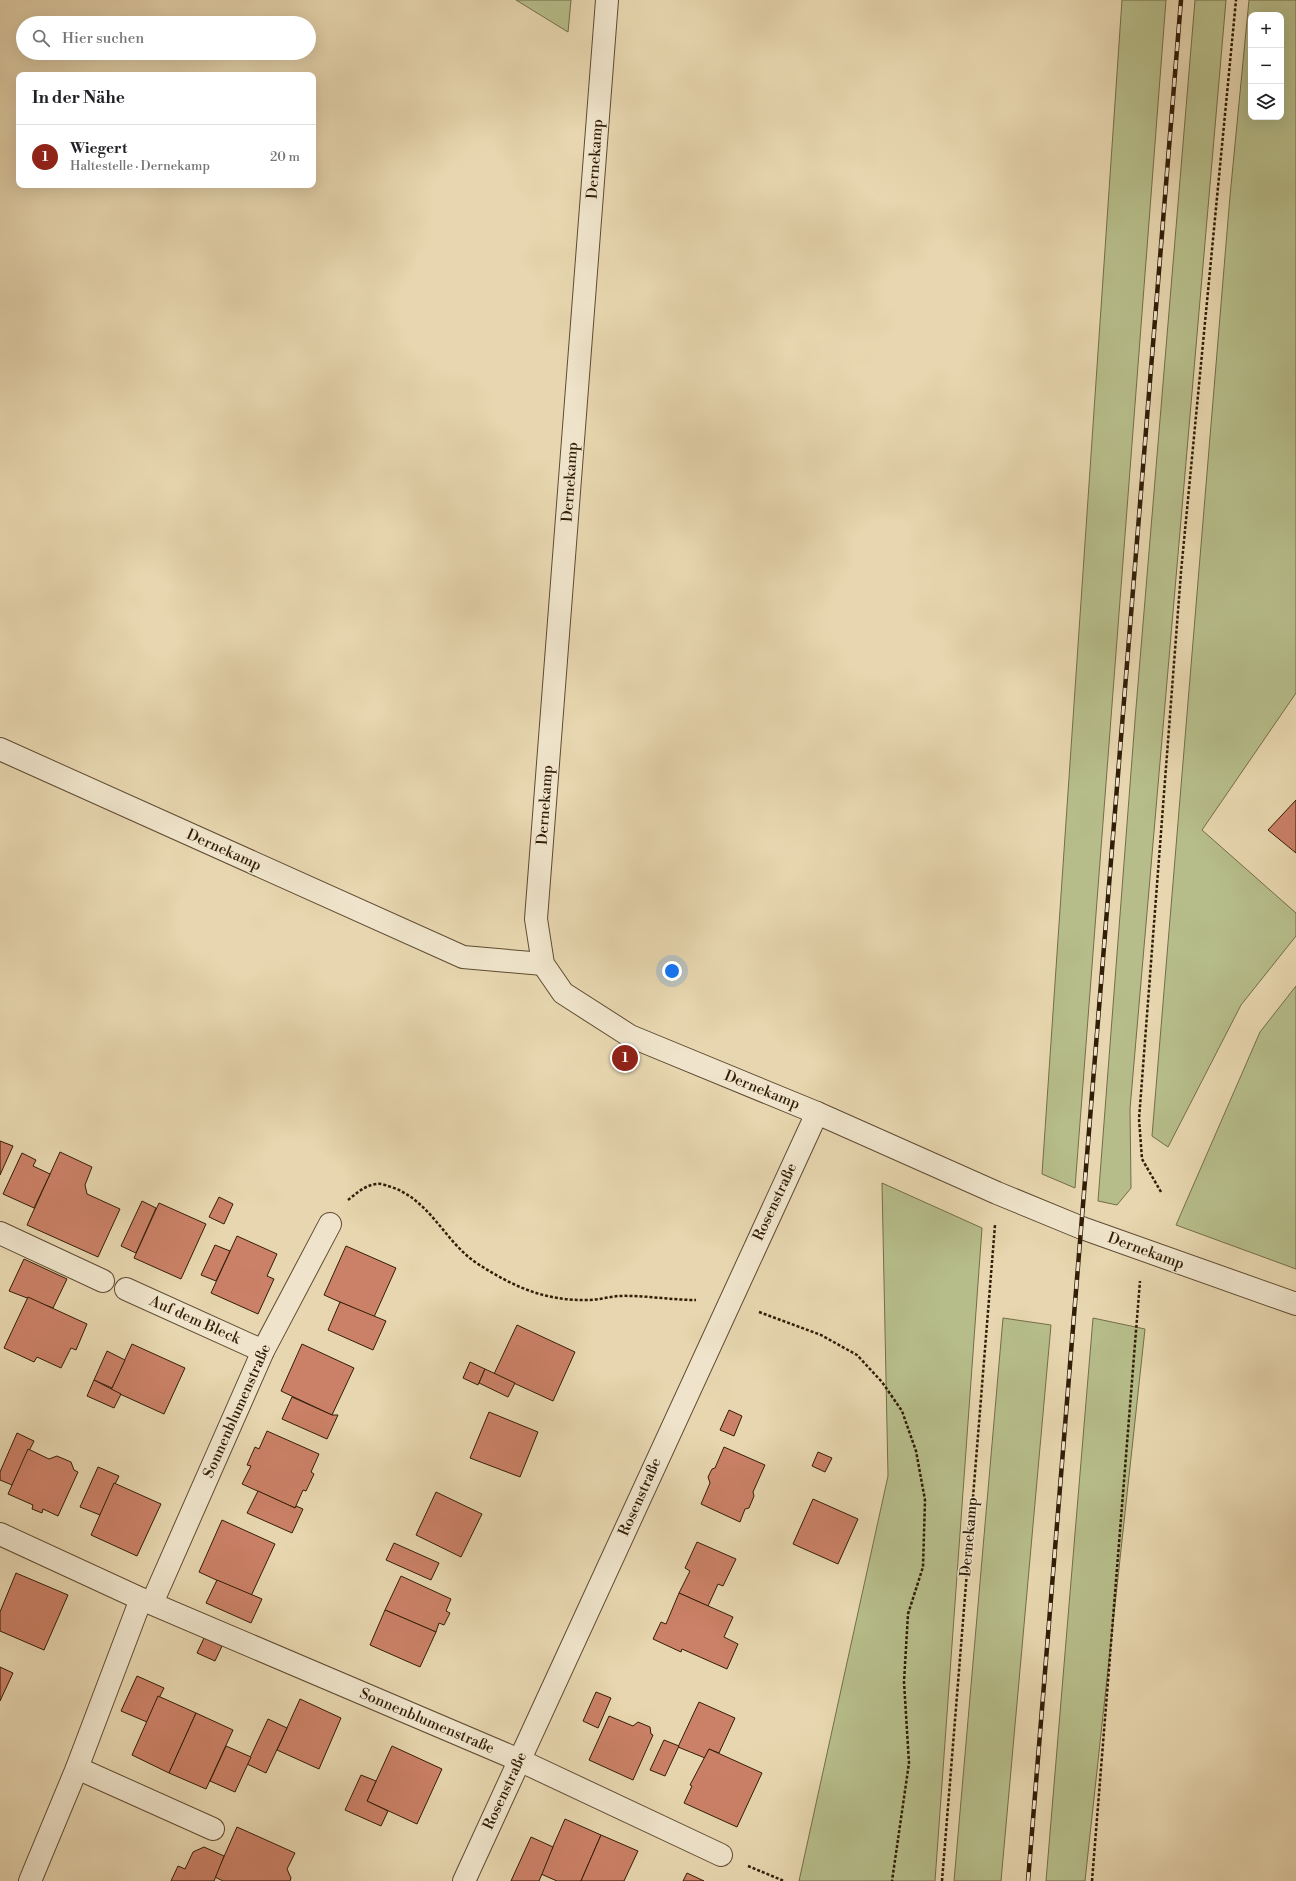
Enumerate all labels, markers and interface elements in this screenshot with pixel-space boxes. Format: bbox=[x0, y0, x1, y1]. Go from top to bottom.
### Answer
map controls bbox=[1248, 12, 1284, 120]
button: + bbox=[1248, 12, 1284, 48]
search box bbox=[16, 16, 316, 60]
icon: search bbox=[30, 27, 52, 49]
text: Hier suchen bbox=[62, 29, 144, 48]
button: − bbox=[1248, 48, 1284, 84]
button: layers bbox=[1248, 84, 1284, 120]
text: In der Nähe bbox=[32, 87, 125, 109]
street label: Dernekamp bbox=[583, 118, 607, 200]
text: Wiegert bbox=[70, 139, 127, 158]
text: 1 bbox=[42, 149, 48, 165]
text: 20 m bbox=[270, 149, 300, 165]
text: Haltestelle · Dernekamp bbox=[70, 158, 210, 174]
street label: Dernekamp bbox=[558, 441, 582, 523]
street label: Dernekamp bbox=[533, 764, 557, 846]
street label: Dernekamp bbox=[184, 825, 264, 875]
your location bbox=[662, 961, 682, 981]
pin: 1 bbox=[612, 1043, 638, 1073]
street label: Dernekamp bbox=[721, 1066, 803, 1114]
street label: Rosenstraße bbox=[749, 1160, 801, 1244]
street label: Dernekamp bbox=[1105, 1228, 1187, 1274]
street label: Auf dem Bleck bbox=[146, 1291, 244, 1349]
street label: Sonnenblumenstraße bbox=[199, 1341, 275, 1481]
street label: Rosenstraße bbox=[614, 1455, 666, 1539]
street label: Dernekamp bbox=[956, 1496, 982, 1578]
street label: Sonnenblumenstraße bbox=[357, 1684, 497, 1758]
street label: Rosenstraße bbox=[479, 1749, 531, 1833]

